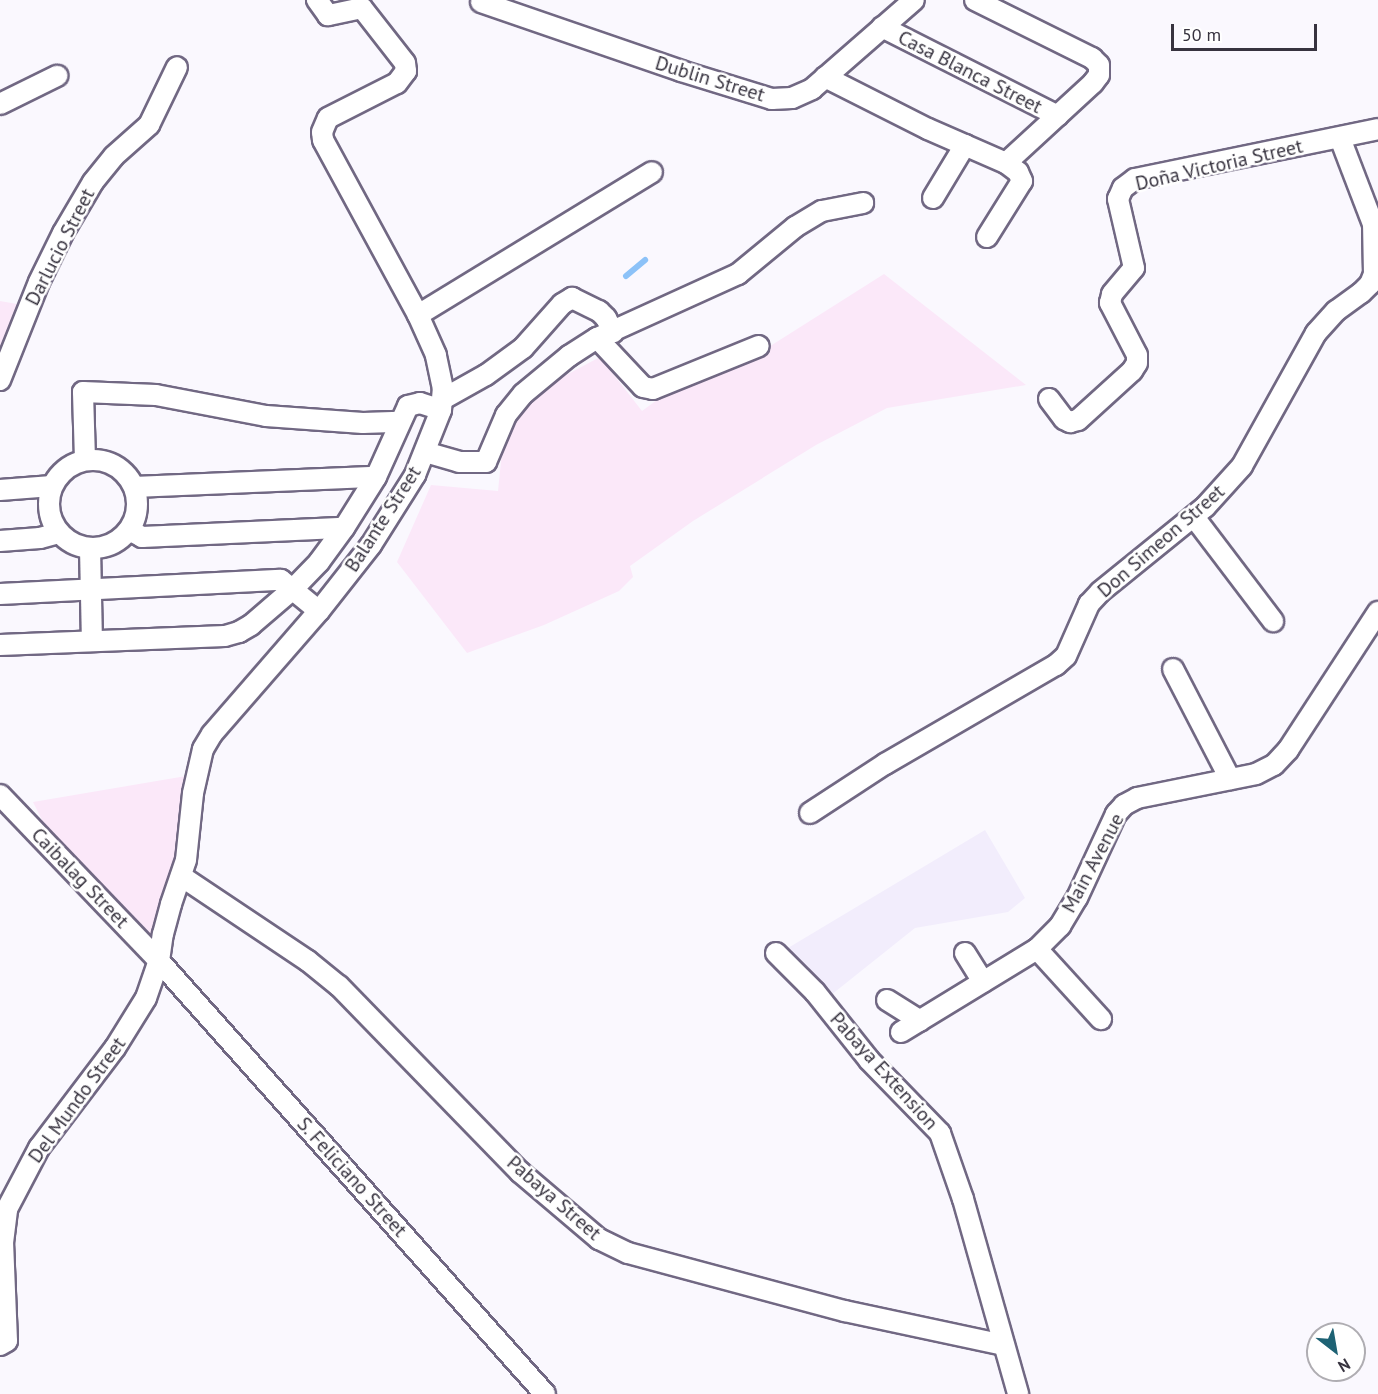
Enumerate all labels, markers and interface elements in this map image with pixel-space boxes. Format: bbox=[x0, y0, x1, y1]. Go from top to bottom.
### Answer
scale bar bbox=[1174, 12, 1320, 50]
text: 50 m bbox=[1182, 23, 1221, 46]
street label: Casa Blanca Street bbox=[894, 25, 1046, 119]
street label: Dublin Street bbox=[652, 51, 768, 107]
street label: Doña Victoria Street bbox=[1133, 134, 1305, 196]
street label: Darlucio Street bbox=[20, 185, 100, 309]
street label: Balante Street bbox=[340, 462, 426, 576]
street label: Don Simeon Street bbox=[1093, 479, 1229, 603]
street label: Main Avenue bbox=[1057, 809, 1129, 917]
street label: Caibalag Street bbox=[26, 823, 134, 933]
street label: Pabaya Extension bbox=[825, 1007, 943, 1135]
street label: Del Mundo Street bbox=[23, 1032, 131, 1168]
street label: S. Feliciano Street bbox=[291, 1112, 413, 1242]
street label: Pabaya Street bbox=[502, 1151, 606, 1245]
north arrow bbox=[1306, 1322, 1366, 1382]
text: N bbox=[1335, 1354, 1354, 1377]

